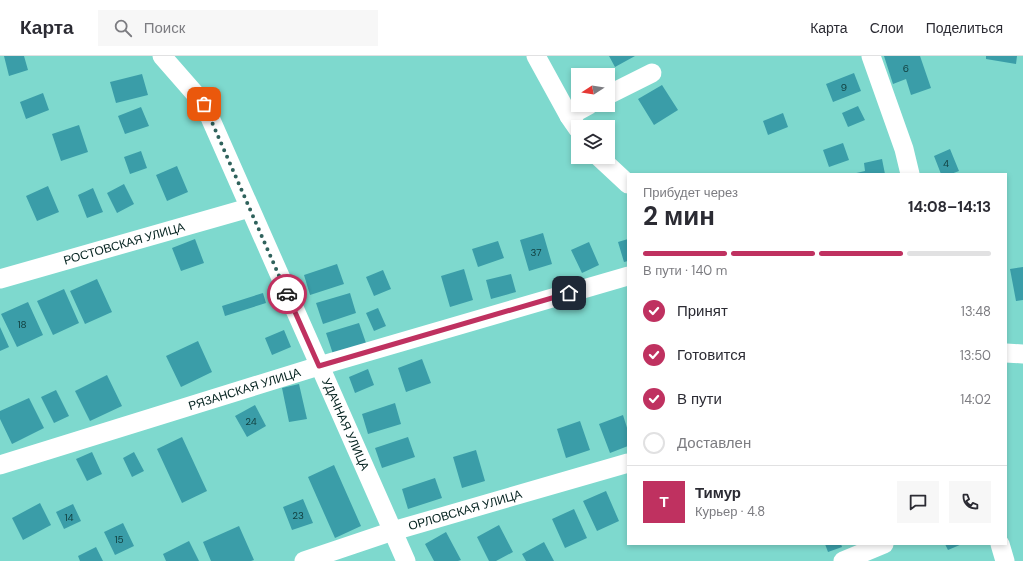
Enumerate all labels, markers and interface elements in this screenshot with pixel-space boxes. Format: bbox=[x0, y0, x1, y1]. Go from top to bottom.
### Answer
search box bbox=[98, 10, 378, 46]
text: Карта bbox=[20, 15, 74, 40]
icon: search bbox=[112, 17, 134, 39]
text: Поиск bbox=[144, 18, 185, 38]
text: Карта bbox=[810, 19, 848, 37]
text: Слои bbox=[870, 19, 904, 37]
text: Поделиться bbox=[926, 19, 1003, 37]
house number: 6 bbox=[903, 62, 909, 75]
north arrow bbox=[571, 68, 615, 112]
map controls bbox=[571, 68, 615, 164]
house number: 9 bbox=[841, 81, 847, 94]
pin bbox=[187, 87, 221, 121]
icon: bag bbox=[193, 93, 215, 115]
button: layers bbox=[571, 120, 615, 164]
house number: 4 bbox=[943, 157, 949, 170]
text: Прибудет через bbox=[643, 184, 738, 201]
text: 14:08–14:13 bbox=[908, 197, 991, 217]
text: 2 мин bbox=[643, 199, 715, 233]
street label: РОСТОВСКАЯ УЛИЦА bbox=[62, 219, 187, 269]
house number: 37 bbox=[530, 246, 542, 259]
text: В пути · 140 m bbox=[643, 262, 727, 279]
courier bbox=[267, 274, 307, 314]
pin bbox=[552, 276, 586, 310]
icon: home bbox=[558, 282, 580, 304]
icon: car bbox=[276, 283, 298, 305]
icon: check bbox=[643, 300, 665, 322]
text: Принят bbox=[677, 301, 728, 321]
text: 13:48 bbox=[961, 303, 991, 320]
house number: 18 bbox=[17, 318, 27, 331]
icon: check bbox=[643, 344, 665, 366]
text: Готовится bbox=[677, 345, 746, 365]
text: 13:50 bbox=[960, 347, 991, 364]
street label: РЯЗАНСКАЯ УЛИЦА bbox=[186, 364, 303, 414]
street label: УДАЧНАЯ УЛИЦА bbox=[318, 376, 373, 473]
icon: check bbox=[643, 388, 665, 410]
text: В пути bbox=[677, 389, 722, 409]
text: 14:02 bbox=[960, 391, 991, 408]
house number: 24 bbox=[245, 415, 257, 428]
text: Доставлен bbox=[677, 433, 751, 453]
button: chat bbox=[897, 481, 939, 523]
button: phone bbox=[949, 481, 991, 523]
text: Тимур bbox=[695, 483, 741, 503]
street label: ОРЛОВСКАЯ УЛИЦА bbox=[406, 486, 524, 534]
text: Т bbox=[659, 492, 669, 512]
text: Курьер · 4.8 bbox=[695, 503, 765, 520]
house number: 23 bbox=[292, 509, 304, 522]
house number: 14 bbox=[64, 511, 74, 524]
house number: 15 bbox=[114, 533, 124, 546]

